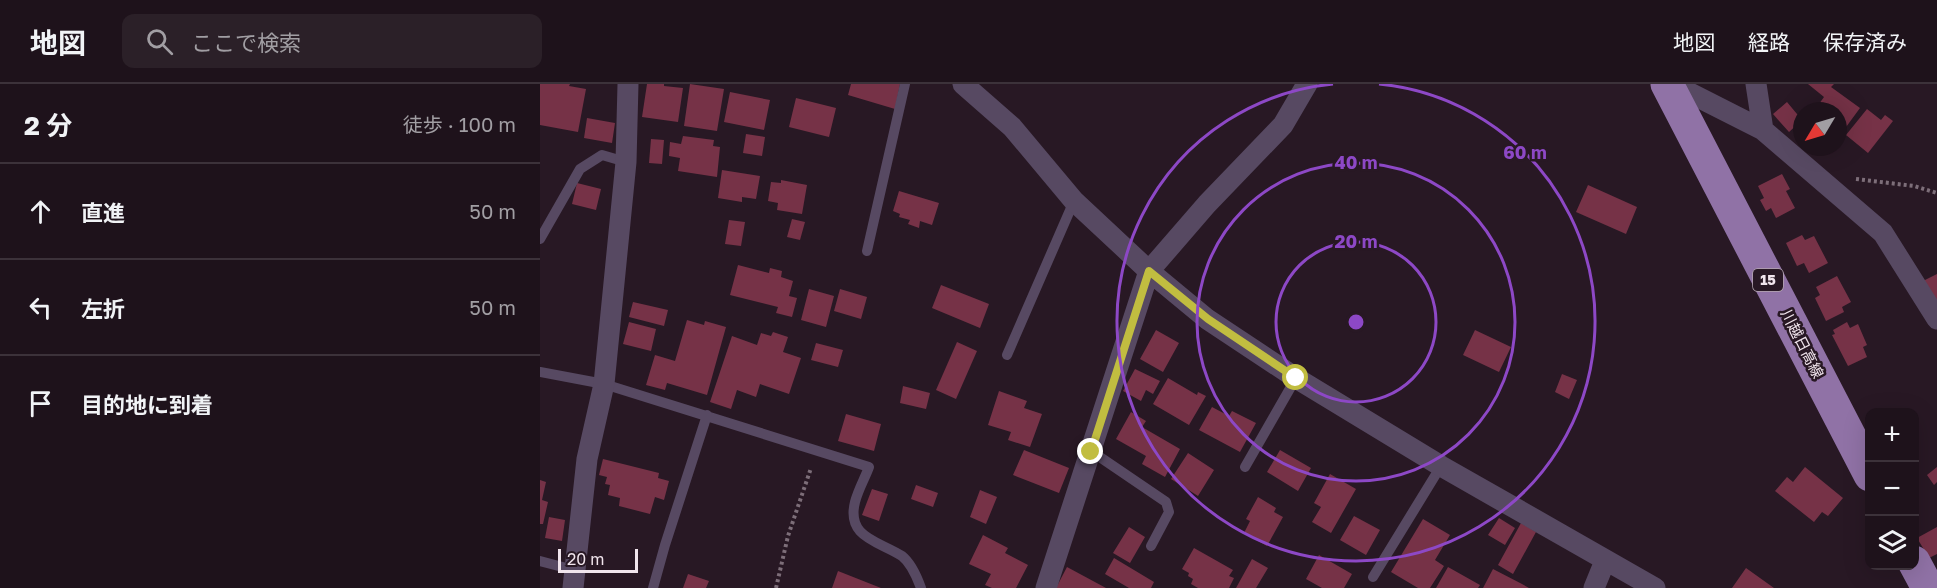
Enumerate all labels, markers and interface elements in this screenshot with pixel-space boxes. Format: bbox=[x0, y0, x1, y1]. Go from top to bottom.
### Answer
search box bbox=[122, 14, 542, 68]
icon: search bbox=[143, 25, 176, 58]
text: 地図 bbox=[30, 26, 86, 59]
text: ここで検索 bbox=[191, 29, 301, 56]
text: 地図 bbox=[1673, 29, 1715, 55]
text: 経路 bbox=[1748, 29, 1790, 55]
text: 保存済み bbox=[1823, 29, 1907, 55]
north arrow bbox=[1793, 102, 1847, 156]
text: 2 分 bbox=[24, 110, 72, 141]
text: 徒歩 · 100 m bbox=[403, 112, 516, 136]
text: 60 m bbox=[1503, 141, 1547, 163]
text: 40 m bbox=[1334, 151, 1378, 173]
icon: ahead bbox=[24, 195, 57, 228]
text: 直進 bbox=[81, 199, 125, 226]
text: 50 m bbox=[469, 199, 516, 223]
text: 20 m bbox=[1335, 230, 1377, 252]
road number: 15 bbox=[1753, 269, 1783, 291]
icon: left bbox=[24, 291, 57, 324]
text: 左折 bbox=[81, 295, 125, 322]
text: 50 m bbox=[469, 295, 516, 319]
street label: 川越日高線 bbox=[1778, 306, 1828, 381]
centre of rings bbox=[1346, 312, 1366, 332]
route start bbox=[1282, 364, 1308, 390]
icon: arrive bbox=[24, 387, 57, 420]
text: 目的地に到着 bbox=[81, 391, 213, 418]
map controls bbox=[1865, 408, 1919, 570]
button: + bbox=[1865, 408, 1919, 462]
route end bbox=[1077, 438, 1103, 464]
button: − bbox=[1865, 462, 1919, 516]
button: layers bbox=[1865, 516, 1919, 570]
scale bar bbox=[558, 546, 638, 574]
text: 20 m bbox=[567, 549, 604, 569]

